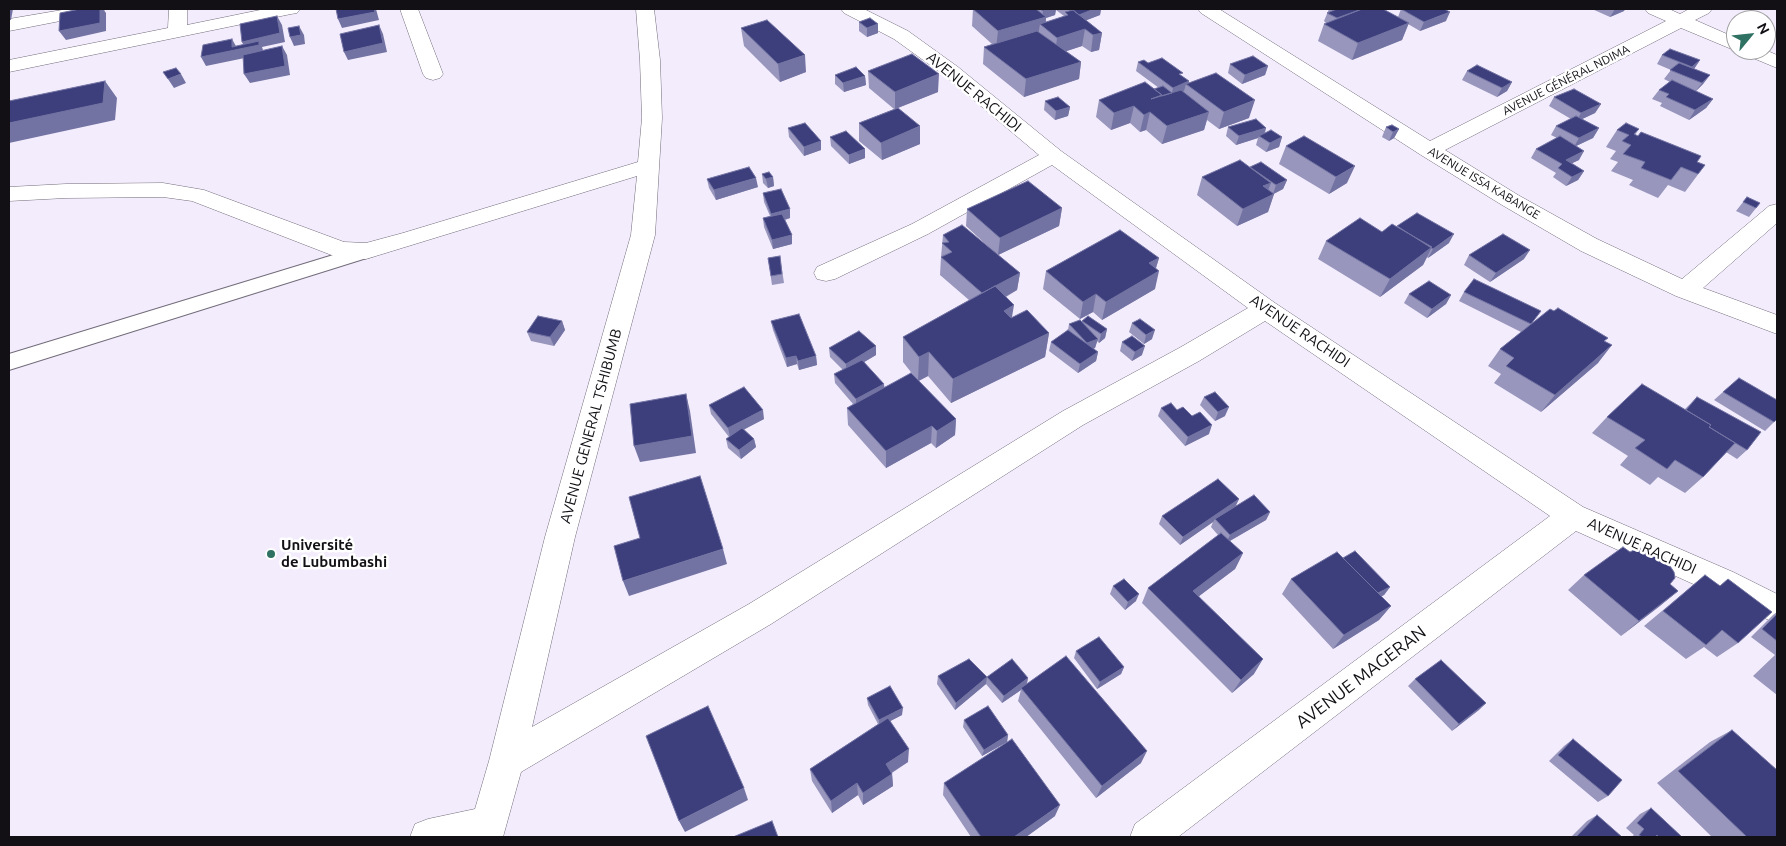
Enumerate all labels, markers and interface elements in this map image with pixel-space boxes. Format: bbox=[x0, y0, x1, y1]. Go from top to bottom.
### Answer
north arrow bbox=[1726, 10, 1776, 60]
text: N bbox=[1754, 20, 1773, 37]
street label: AVENUE GÉNÉRAL NDIMA bbox=[1500, 42, 1632, 118]
street label: AVENUE RACHIDI bbox=[923, 48, 1025, 136]
street label: AVENUE ISSA KABANGE bbox=[1425, 144, 1543, 222]
street label: AVENUE RACHIDI bbox=[1246, 291, 1354, 371]
street label: AVENUE GENERAL TSHIBUMB bbox=[556, 327, 626, 525]
street label: AVENUE RACHIDI bbox=[1585, 514, 1699, 578]
place label: Université de Lubumbashi bbox=[281, 536, 387, 571]
marker: Université de Lubumbashi bbox=[265, 548, 277, 560]
street label: AVENUE MAGERAN bbox=[1292, 621, 1430, 733]

